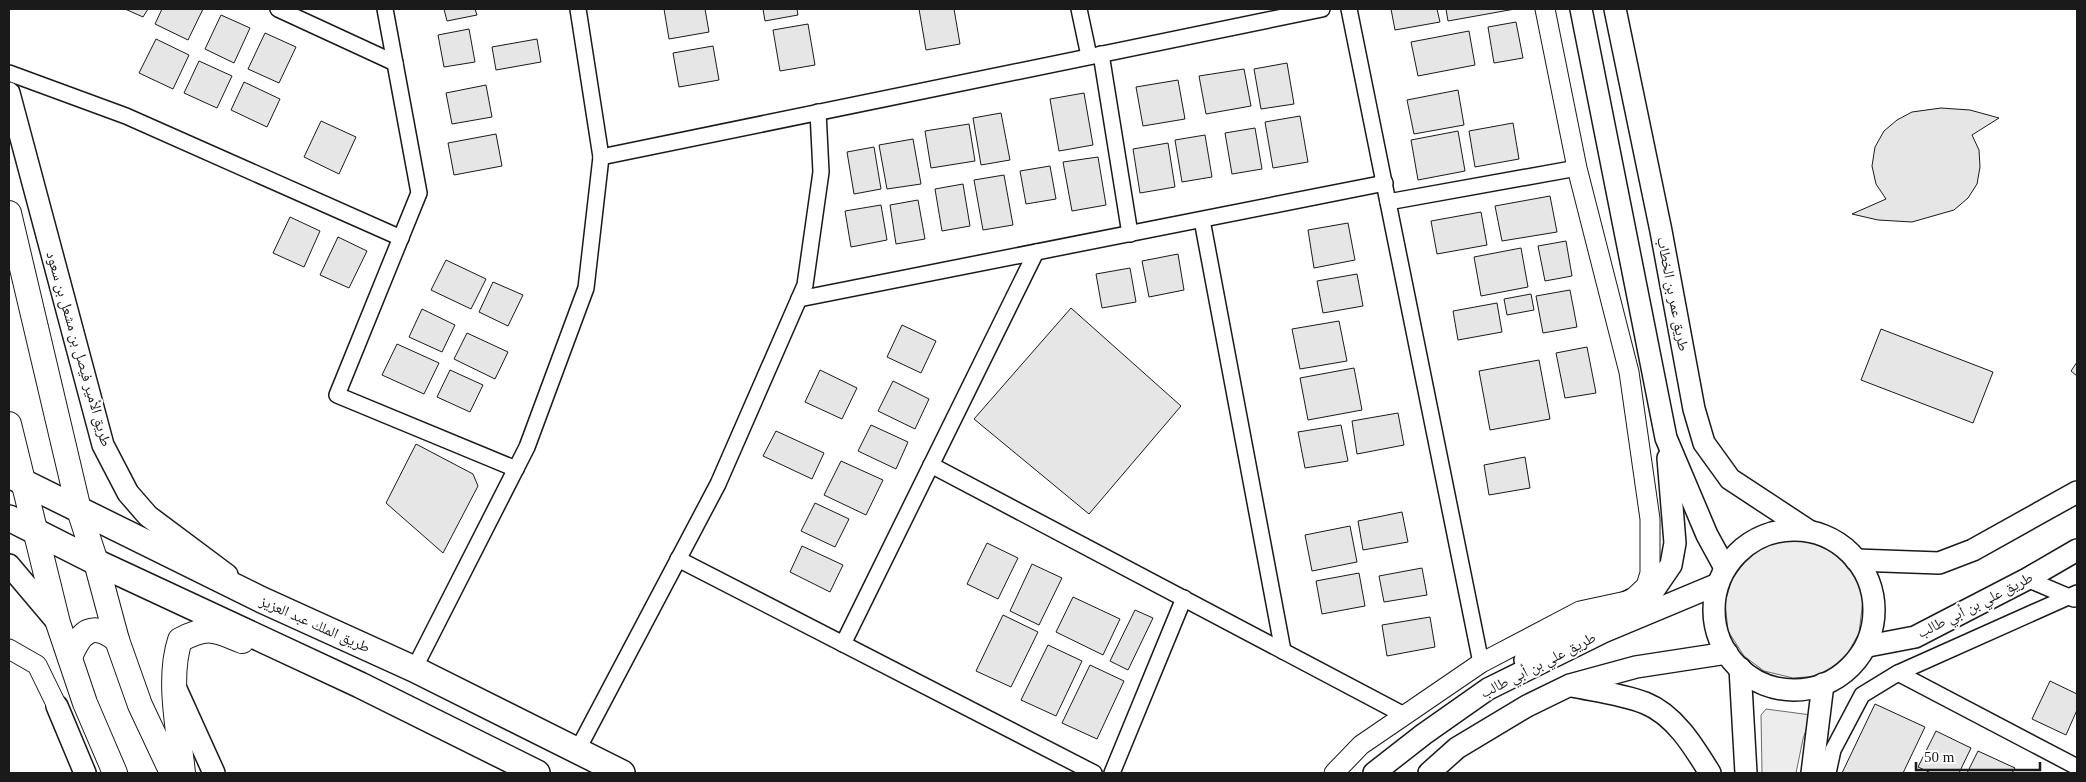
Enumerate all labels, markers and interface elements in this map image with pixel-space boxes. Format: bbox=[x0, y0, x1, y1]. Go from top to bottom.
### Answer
street label: طريق عمر بن الخطاب bbox=[1652, 235, 1692, 353]
street label: طريق الأمير فيصل بن مشعل بن سعود bbox=[42, 250, 115, 449]
street label: طريق علي بن أبي طالب bbox=[1914, 568, 2037, 644]
street label: طريق الملك عبد العزيز bbox=[256, 592, 373, 657]
street label: طريق علي بن أبي طالب bbox=[1477, 628, 1600, 704]
scale bar bbox=[1916, 740, 2040, 772]
text: 50 m bbox=[1924, 749, 1955, 765]

